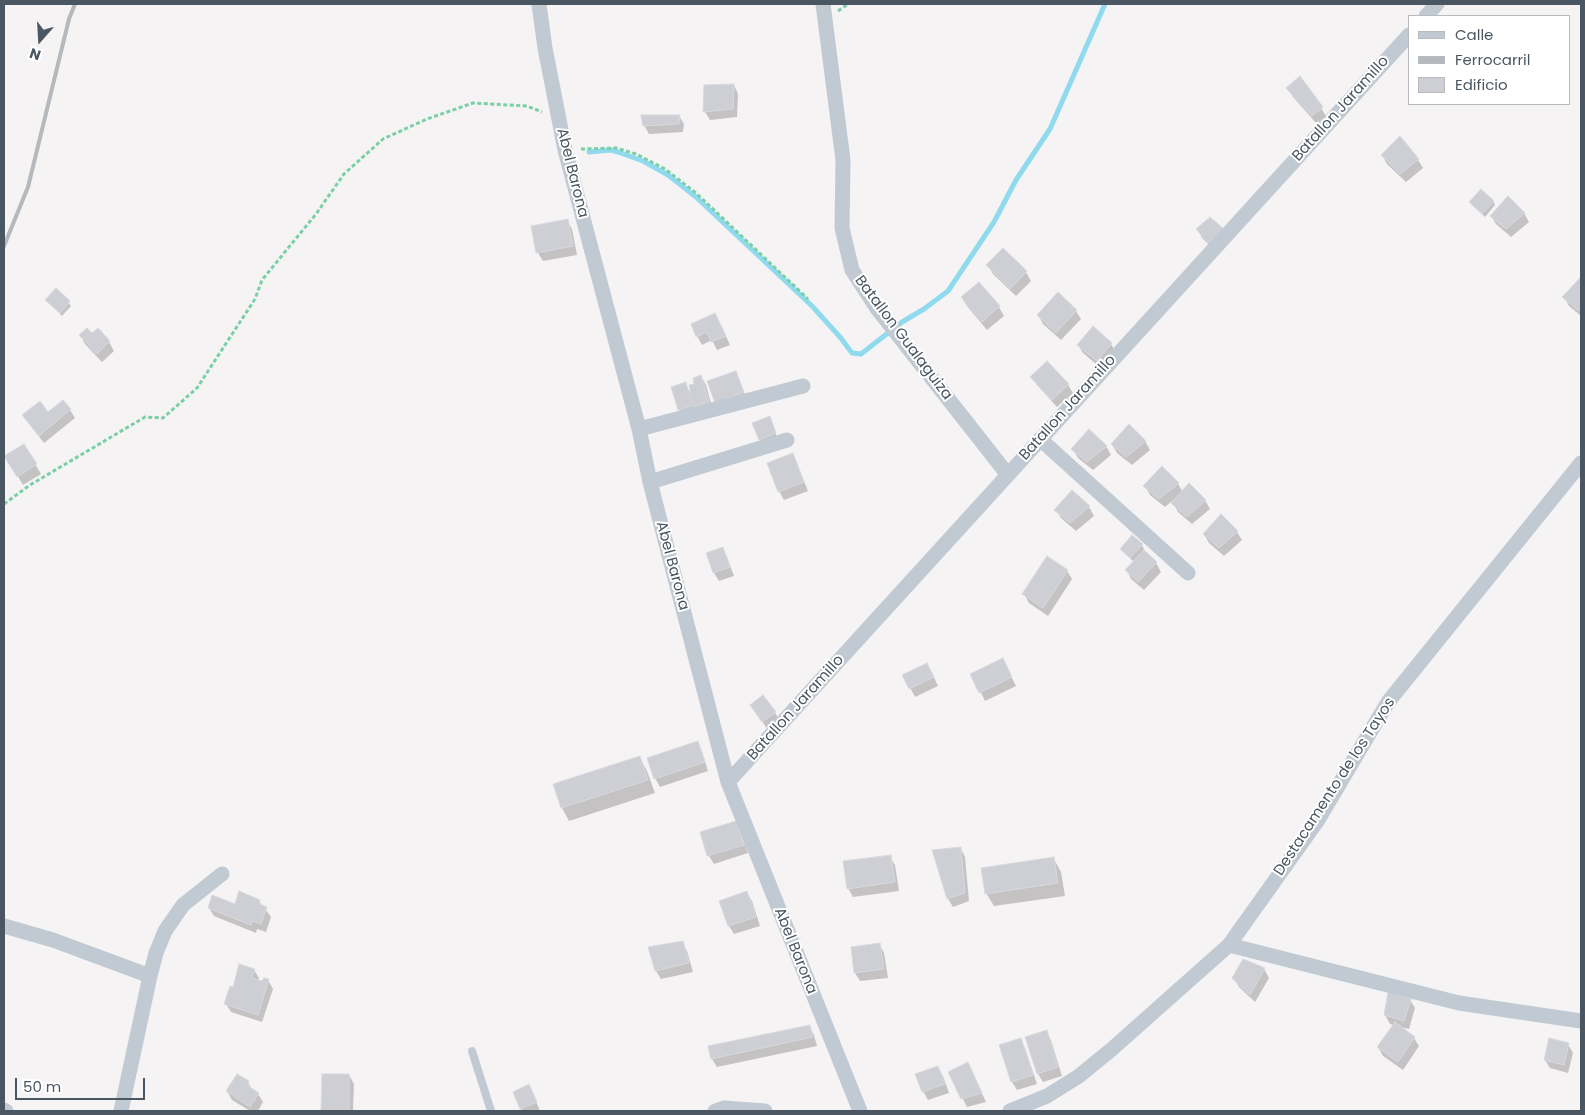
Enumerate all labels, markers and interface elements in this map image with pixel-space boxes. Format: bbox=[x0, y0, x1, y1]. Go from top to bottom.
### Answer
north arrow bbox=[15, 15, 65, 65]
legend bbox=[1408, 15, 1570, 105]
text: Calle bbox=[1455, 24, 1493, 45]
text: N bbox=[27, 43, 43, 65]
text: Ferrocarril bbox=[1455, 49, 1530, 70]
street label: Batallon Jaramillo bbox=[1289, 53, 1393, 165]
text: Edificio bbox=[1455, 74, 1508, 95]
street label: Abel Barona bbox=[552, 126, 592, 220]
street label: Batallon Gualaguiza bbox=[850, 272, 956, 404]
street label: Batallon Jaramillo bbox=[1016, 352, 1120, 464]
street label: Abel Barona bbox=[651, 519, 693, 613]
street label: Batallon Jaramillo bbox=[744, 652, 848, 764]
street label: Destacamento de los Tayos bbox=[1271, 695, 1399, 879]
street label: Abel Barona bbox=[770, 905, 820, 997]
scale bar bbox=[18, 1068, 148, 1100]
text: 50 m bbox=[23, 1076, 61, 1097]

